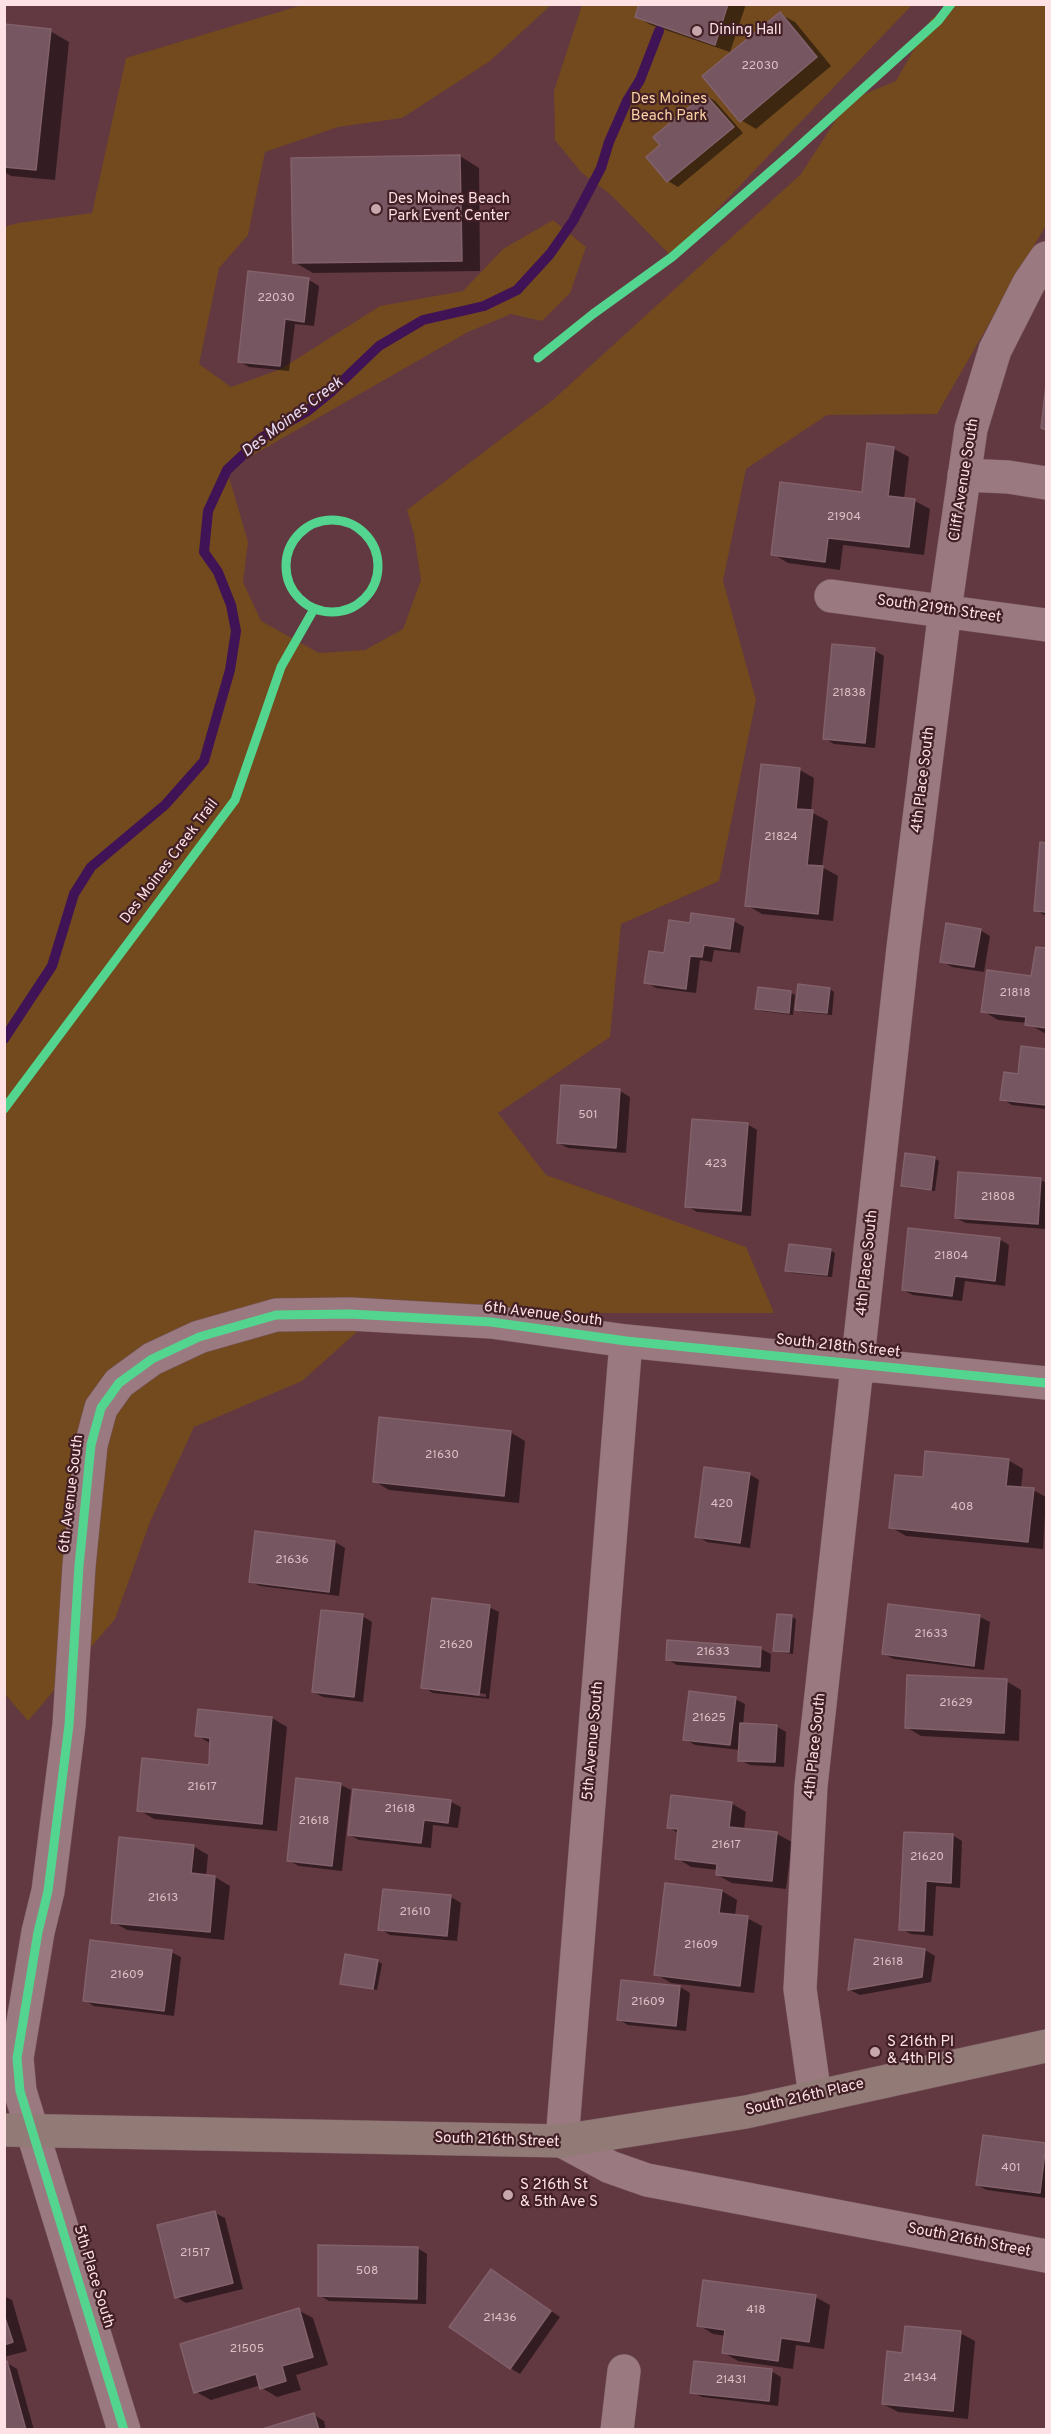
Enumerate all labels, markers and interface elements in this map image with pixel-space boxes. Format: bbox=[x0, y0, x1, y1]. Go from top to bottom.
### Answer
place label: Dining Hall bbox=[709, 22, 782, 40]
marker: Dining Hall bbox=[690, 24, 704, 38]
house number: 22030 bbox=[741, 60, 779, 74]
park label: Des Moines Beach Park bbox=[631, 91, 707, 126]
place label: Des Moines Beach Park Event Center bbox=[388, 191, 510, 226]
marker: Des Moines Beach Park Event Center bbox=[369, 202, 383, 216]
house number: 22030 bbox=[257, 292, 295, 306]
water label: Des Moines Creek bbox=[238, 374, 348, 462]
street label: Cliff Avenue South bbox=[946, 417, 984, 543]
house number: 21904 bbox=[827, 511, 861, 525]
street label: South 219th Street bbox=[876, 592, 1002, 628]
house number: 21838 bbox=[832, 687, 866, 701]
street label: 4th Place South bbox=[909, 726, 939, 834]
street label: Des Moines Creek Trail bbox=[117, 796, 223, 928]
house number: 21824 bbox=[764, 831, 798, 845]
house number: 21818 bbox=[1000, 987, 1030, 1001]
house number: 501 bbox=[578, 1109, 598, 1123]
house number: 423 bbox=[705, 1158, 727, 1172]
house number: 21808 bbox=[981, 1191, 1015, 1205]
street label: 4th Place South bbox=[853, 1209, 883, 1317]
house number: 21804 bbox=[934, 1250, 968, 1264]
street label: 6th Avenue South bbox=[483, 1299, 603, 1331]
street label: South 218th Street bbox=[775, 1332, 901, 1362]
street label: 6th Avenue South bbox=[56, 1434, 88, 1554]
house number: 21630 bbox=[425, 1449, 459, 1463]
house number: 420 bbox=[711, 1498, 733, 1512]
house number: 408 bbox=[951, 1501, 973, 1515]
house number: 21636 bbox=[275, 1554, 309, 1568]
house number: 21633 bbox=[914, 1628, 948, 1642]
house number: 21620 bbox=[439, 1639, 473, 1653]
house number: 21633 bbox=[696, 1646, 730, 1660]
street label: 5th Avenue South bbox=[580, 1681, 608, 1801]
street label: 4th Place South bbox=[801, 1692, 831, 1800]
house number: 21629 bbox=[939, 1697, 973, 1711]
house number: 21625 bbox=[692, 1712, 726, 1726]
house number: 21617 bbox=[187, 1781, 217, 1795]
house number: 21618 bbox=[385, 1803, 415, 1817]
house number: 21618 bbox=[299, 1815, 329, 1829]
house number: 21617 bbox=[711, 1839, 741, 1853]
house number: 21620 bbox=[910, 1851, 944, 1865]
house number: 21613 bbox=[148, 1892, 178, 1906]
house number: 21610 bbox=[399, 1906, 431, 1920]
house number: 21609 bbox=[684, 1939, 718, 1953]
house number: 21618 bbox=[873, 1956, 903, 1970]
house number: 21609 bbox=[110, 1969, 144, 1983]
house number: 21609 bbox=[631, 1996, 665, 2010]
place label: S 216th Pl & 4th Pl S bbox=[887, 2034, 954, 2069]
marker: S 216th Pl & 4th Pl S bbox=[868, 2045, 882, 2059]
street label: South 216th Place bbox=[744, 2076, 866, 2120]
street label: South 216th Street bbox=[434, 2130, 560, 2152]
house number: 401 bbox=[1001, 2162, 1021, 2176]
place label: S 216th St & 5th Ave S bbox=[520, 2177, 598, 2212]
marker: S 216th St & 5th Ave S bbox=[501, 2188, 515, 2202]
street label: South 216th Street bbox=[906, 2220, 1032, 2262]
street label: 5th Place South bbox=[69, 2223, 117, 2331]
house number: 21517 bbox=[180, 2247, 210, 2261]
house number: 508 bbox=[356, 2265, 378, 2279]
house number: 418 bbox=[746, 2304, 766, 2318]
house number: 21436 bbox=[483, 2312, 517, 2326]
house number: 21505 bbox=[230, 2343, 264, 2357]
house number: 21434 bbox=[903, 2372, 937, 2386]
house number: 21431 bbox=[716, 2374, 746, 2388]

